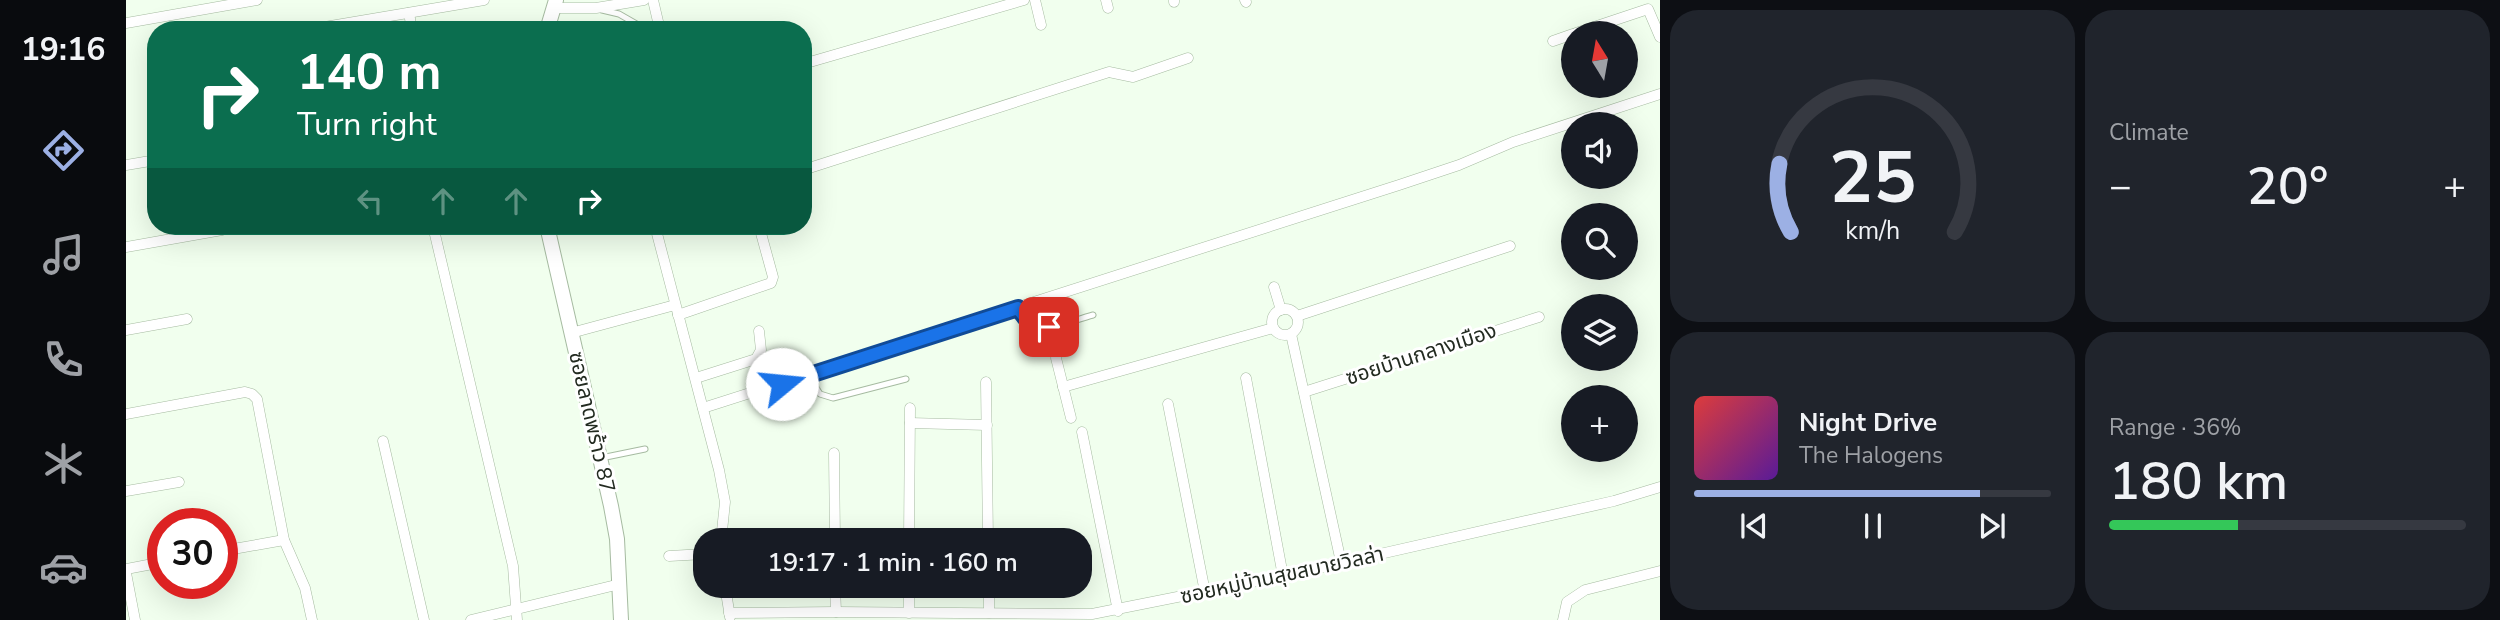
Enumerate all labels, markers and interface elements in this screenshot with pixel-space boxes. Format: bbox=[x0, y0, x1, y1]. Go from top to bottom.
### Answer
north arrow bbox=[1561, 21, 1638, 98]
map controls bbox=[1561, 21, 1638, 462]
text: 19:16 bbox=[21, 28, 105, 71]
text: 140 m bbox=[297, 39, 441, 106]
icon: right bbox=[182, 49, 273, 140]
text: Turn right bbox=[297, 103, 437, 146]
button: sound bbox=[1561, 112, 1638, 189]
text: Climate bbox=[2109, 117, 2189, 148]
icon: directions bbox=[39, 126, 88, 175]
text: 25 bbox=[1829, 128, 1916, 228]
text: 20° bbox=[2247, 151, 2328, 222]
text: − bbox=[2109, 161, 2132, 212]
text: + bbox=[2443, 161, 2466, 212]
icon: left bbox=[351, 182, 389, 220]
icon: ahead bbox=[424, 182, 462, 220]
icon: ahead bbox=[497, 182, 535, 220]
icon: right bbox=[570, 182, 608, 220]
button: search bbox=[1561, 203, 1638, 280]
text: km/h bbox=[1845, 214, 1900, 248]
icon: music bbox=[39, 230, 88, 279]
button: layers bbox=[1561, 294, 1638, 371]
pin bbox=[1019, 297, 1079, 357]
icon: arrive bbox=[1030, 308, 1068, 346]
street label: ซอยบ้านกลางเมือง bbox=[1342, 316, 1500, 392]
icon: phone bbox=[39, 335, 88, 384]
position arrow bbox=[745, 347, 819, 421]
street label: ซอยลาดพร้าว 87 bbox=[562, 349, 622, 495]
button: + bbox=[1561, 385, 1638, 462]
text: Night Drive bbox=[1799, 405, 1937, 440]
text: Range · 36% bbox=[2109, 412, 2241, 443]
icon: climate bbox=[39, 439, 88, 488]
text: The Halogens bbox=[1799, 440, 1943, 471]
text: 180 km bbox=[2109, 446, 2288, 517]
icon: previous bbox=[1735, 507, 1773, 545]
icon: pause bbox=[1854, 507, 1892, 545]
icon: next bbox=[1973, 507, 2011, 545]
speed limit sign: 30 bbox=[147, 508, 238, 599]
street label: ซอยหมู่บ้านสุขสบายวิลล่า bbox=[1178, 540, 1386, 610]
icon: car bbox=[39, 543, 88, 592]
text: 19:17 · 1 min · 160 m bbox=[767, 545, 1018, 580]

